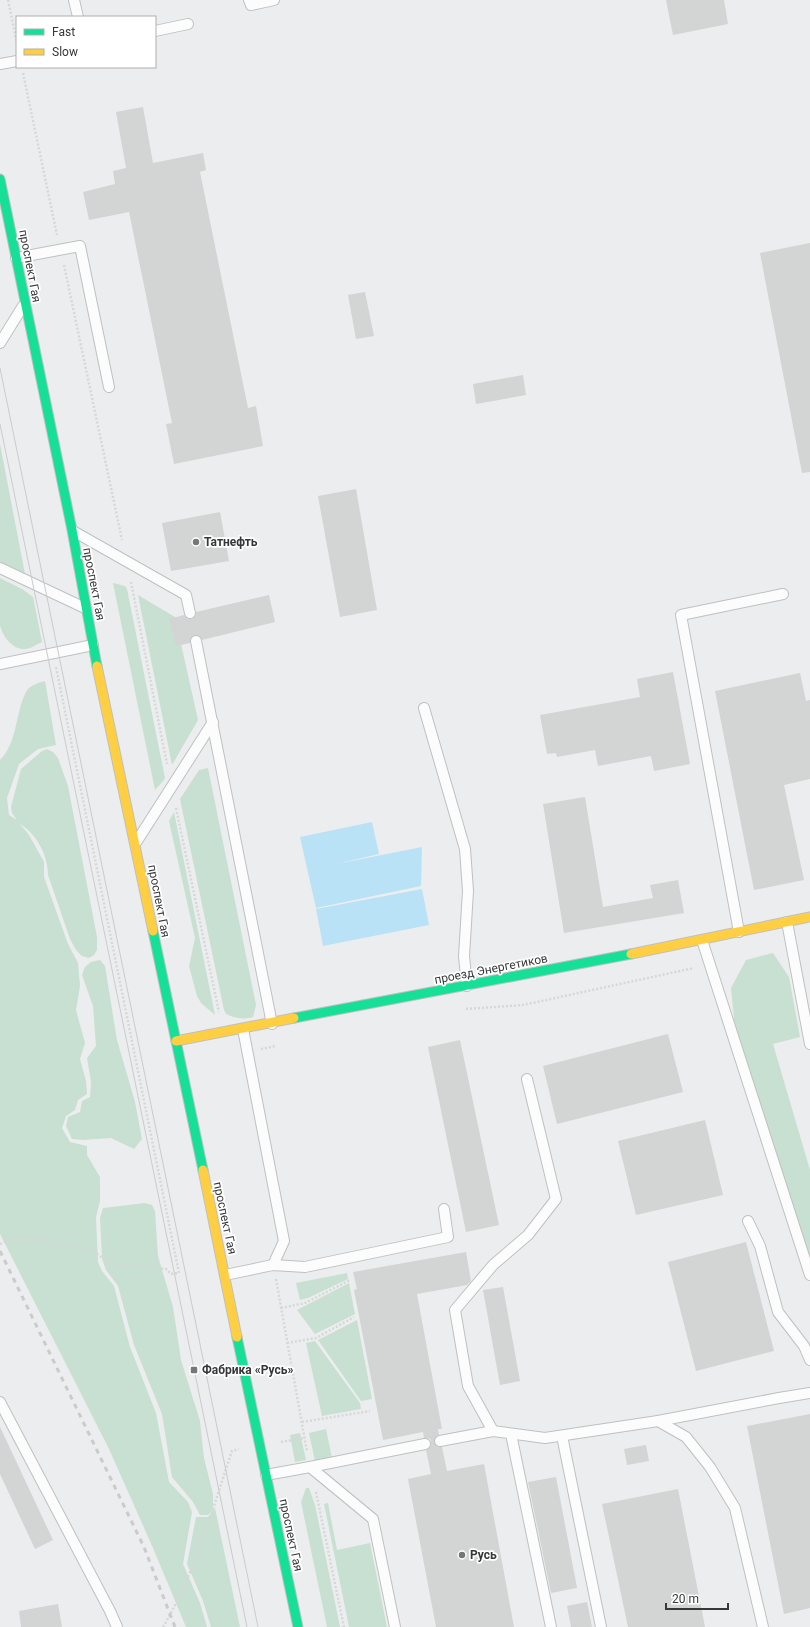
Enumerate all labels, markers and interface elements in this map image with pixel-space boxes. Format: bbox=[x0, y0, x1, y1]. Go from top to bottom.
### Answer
legend bbox=[16, 16, 156, 68]
text: Fast bbox=[52, 25, 75, 39]
text: Slow bbox=[52, 45, 78, 59]
street label: проспект Гая bbox=[16, 228, 44, 304]
place label: Татнефть bbox=[204, 535, 258, 549]
marker: Татнефть bbox=[191, 537, 201, 547]
street label: проспект Гая bbox=[80, 546, 108, 622]
street label: проспект Гая bbox=[145, 863, 173, 939]
street label: проезд Энергетиков bbox=[433, 951, 549, 987]
street label: проспект Гая bbox=[210, 1180, 240, 1256]
place label: Фабрика «Русь» bbox=[202, 1363, 293, 1377]
marker: Фабрика «Русь» bbox=[189, 1365, 199, 1375]
street label: проспект Гая bbox=[276, 1497, 306, 1573]
place label: Русь bbox=[470, 1548, 497, 1562]
marker: Русь bbox=[457, 1550, 467, 1560]
scale bar bbox=[666, 1585, 728, 1611]
text: 20 m bbox=[672, 1592, 699, 1606]

